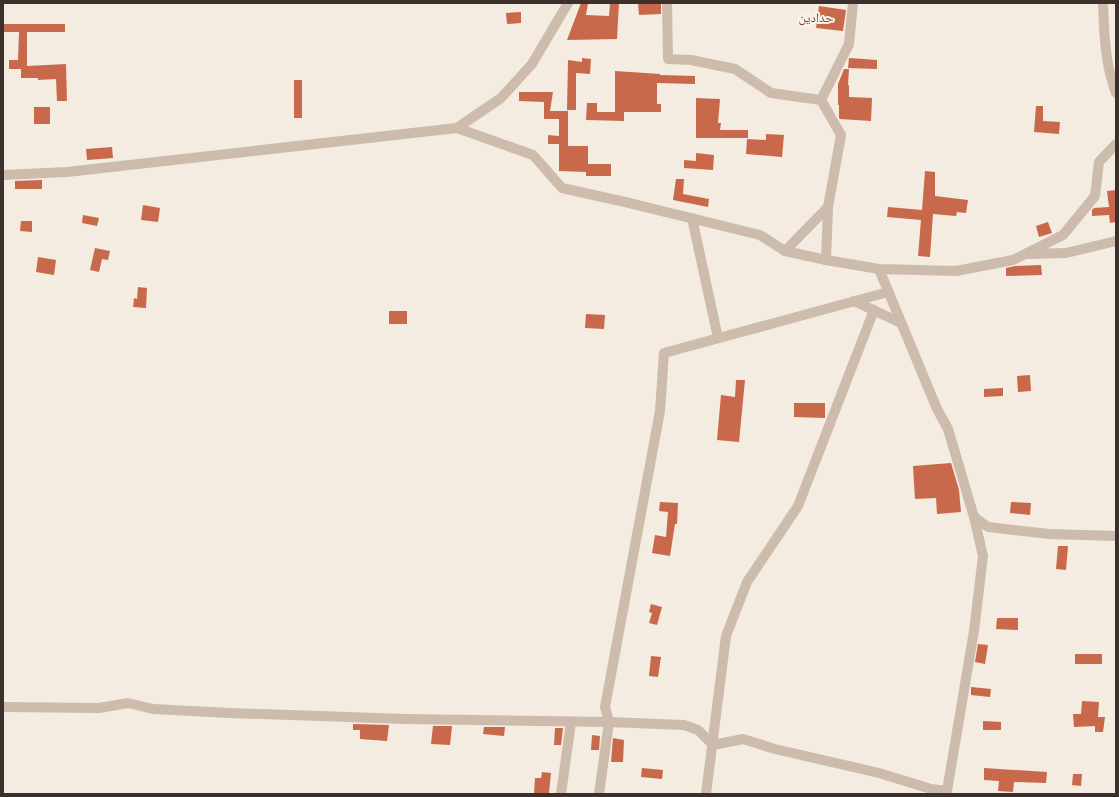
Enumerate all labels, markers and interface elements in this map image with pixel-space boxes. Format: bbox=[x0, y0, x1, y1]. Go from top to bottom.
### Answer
district label: حدادين bbox=[799, 12, 833, 26]

